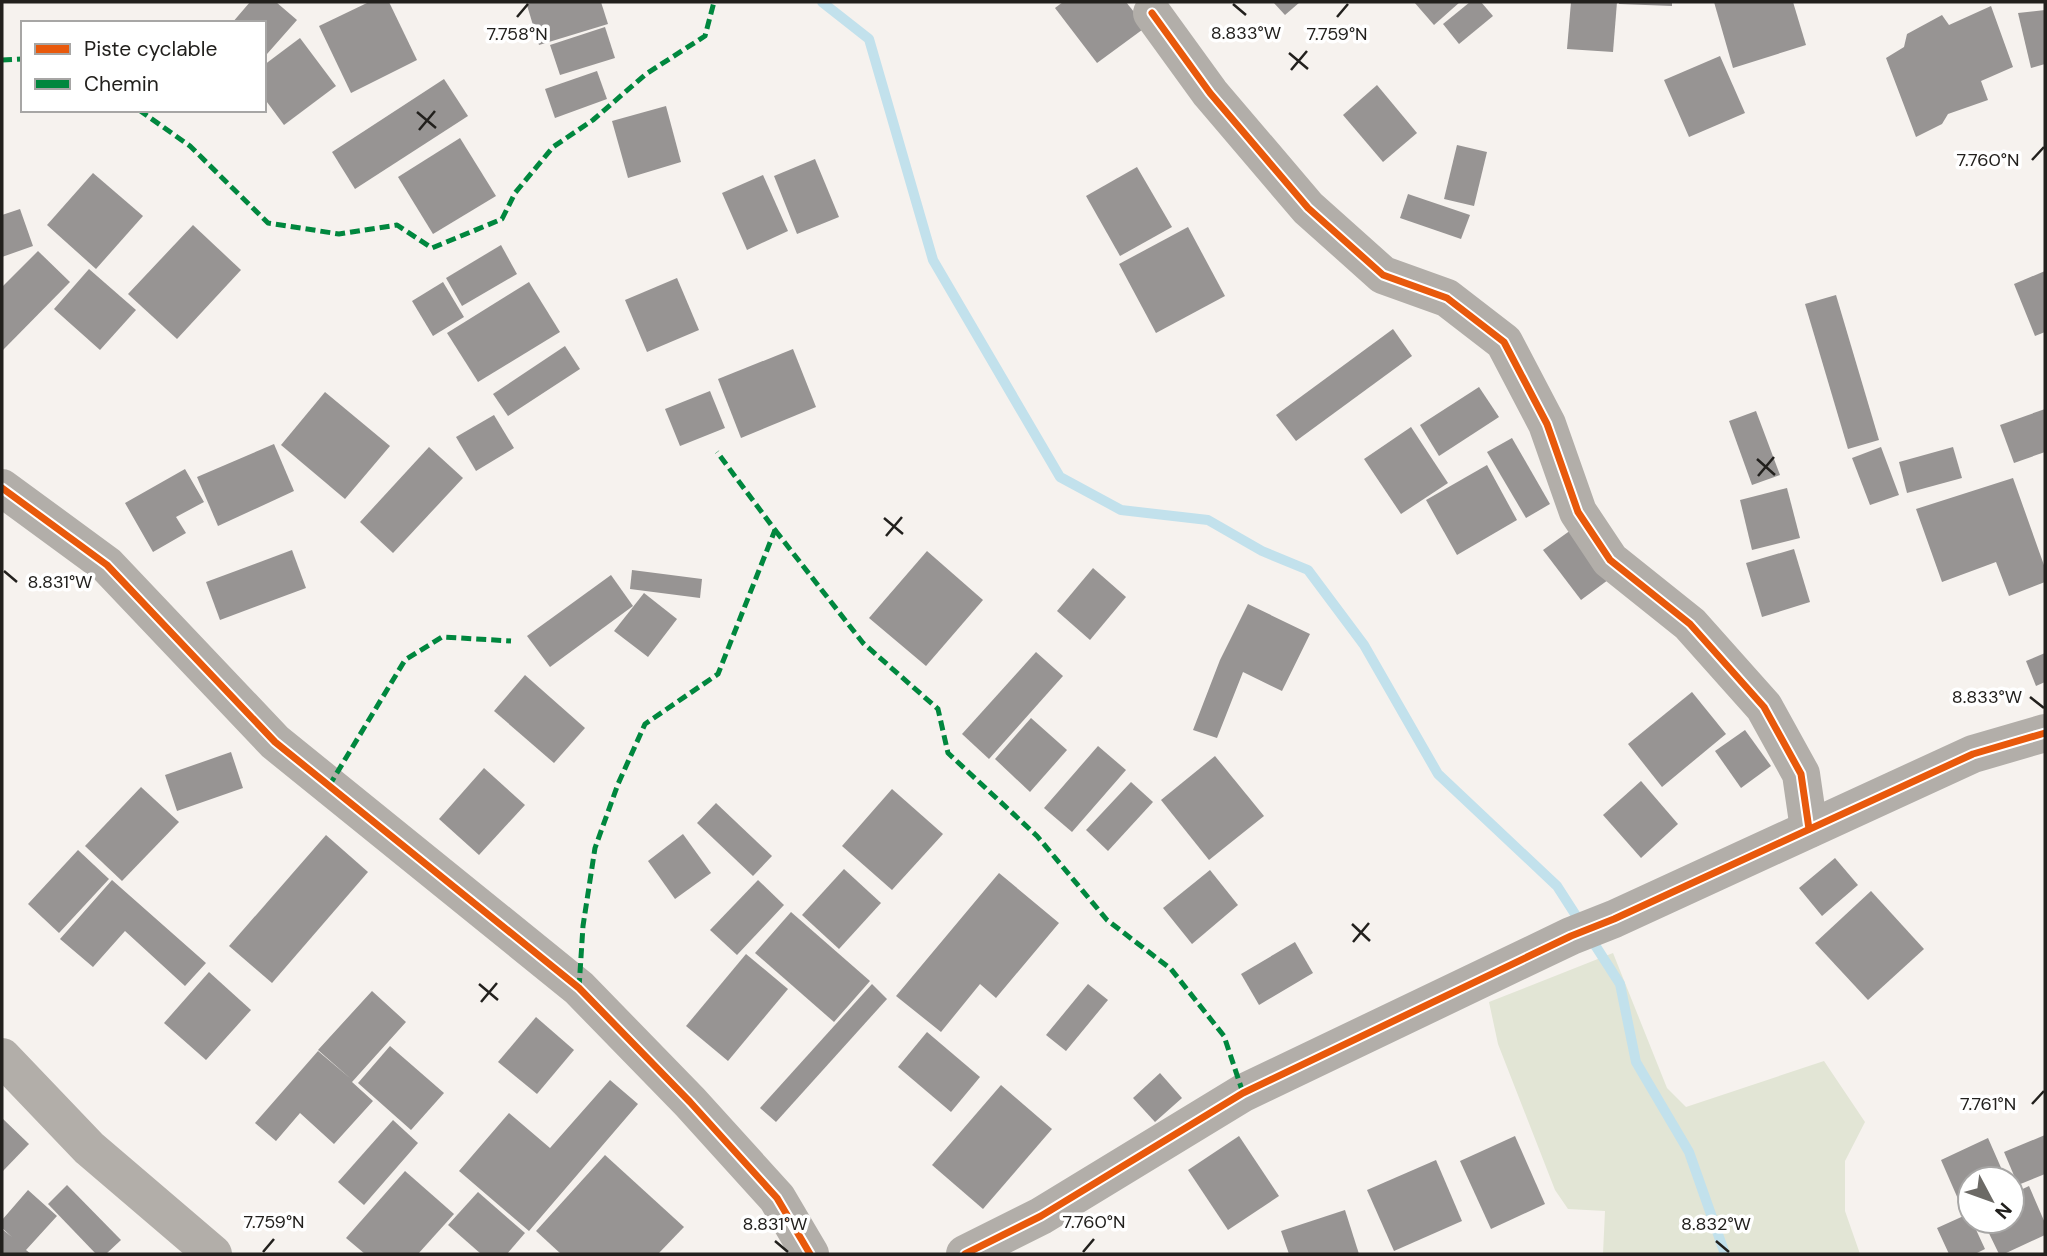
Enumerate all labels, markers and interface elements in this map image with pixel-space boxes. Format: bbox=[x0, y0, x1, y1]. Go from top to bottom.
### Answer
legend bbox=[21, 21, 266, 112]
text: 8.833°W bbox=[1211, 21, 1281, 45]
text: 7.758°N bbox=[486, 22, 548, 46]
text: 7.759°N bbox=[1306, 22, 1368, 46]
text: Piste cyclable bbox=[84, 35, 217, 63]
text: Chemin bbox=[84, 70, 159, 98]
text: 7.760°N bbox=[1957, 148, 2019, 172]
text: 8.831°W bbox=[28, 570, 93, 594]
text: 8.833°W bbox=[1952, 685, 2022, 709]
text: 7.761°N bbox=[1960, 1092, 2016, 1116]
north arrow bbox=[1956, 1165, 2026, 1235]
text: N bbox=[1989, 1197, 2017, 1224]
text: 7.759°N bbox=[243, 1210, 305, 1234]
text: 7.760°N bbox=[1063, 1210, 1125, 1234]
text: 8.831°W bbox=[743, 1212, 808, 1236]
text: 8.832°W bbox=[1681, 1212, 1751, 1236]

